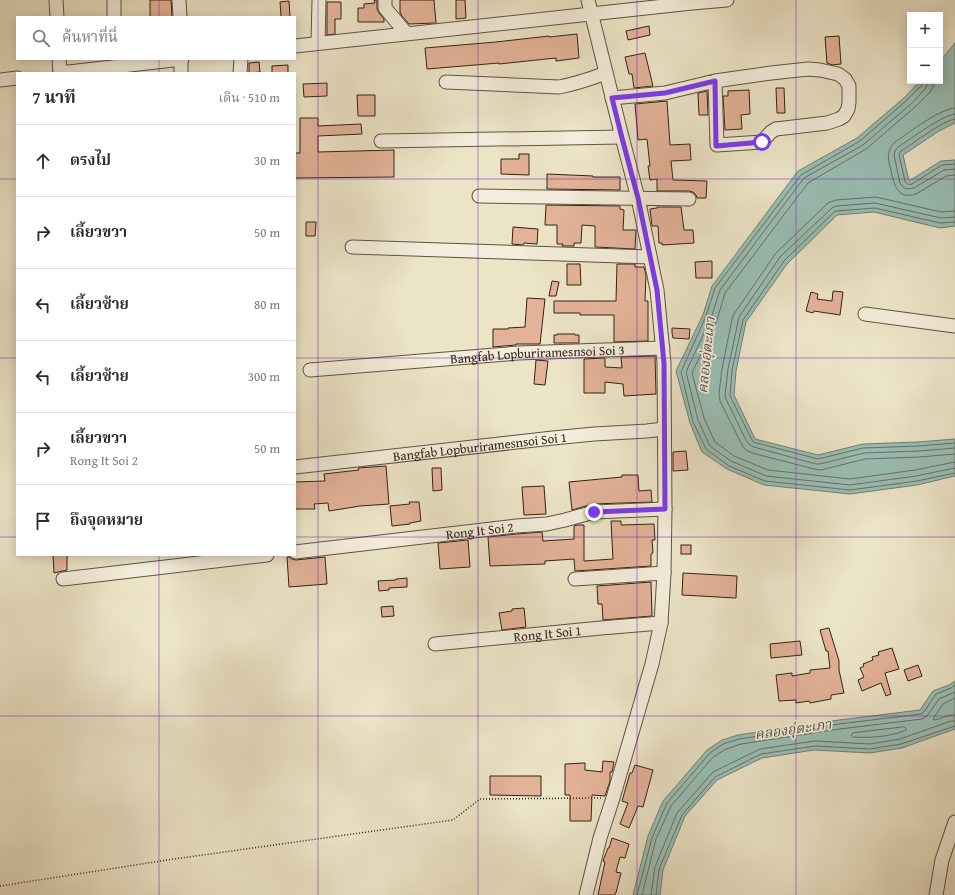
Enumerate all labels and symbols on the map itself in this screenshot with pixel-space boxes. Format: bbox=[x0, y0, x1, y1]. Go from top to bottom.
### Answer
route start bbox=[753, 133, 771, 151]
water label: คลองอุ่ตะเภา bbox=[692, 315, 720, 394]
street label: Bangfab Lopburiramesnsoi Soi 3 bbox=[449, 340, 625, 368]
street label: Bangfab Lopburiramesnsoi Soi 1 bbox=[392, 427, 568, 465]
route end bbox=[585, 503, 603, 521]
street label: Rong It Soi 2 bbox=[445, 517, 515, 544]
street label: Rong It Soi 1 bbox=[513, 620, 582, 646]
water label: คลองอุ่ตะเภา bbox=[754, 714, 834, 744]

